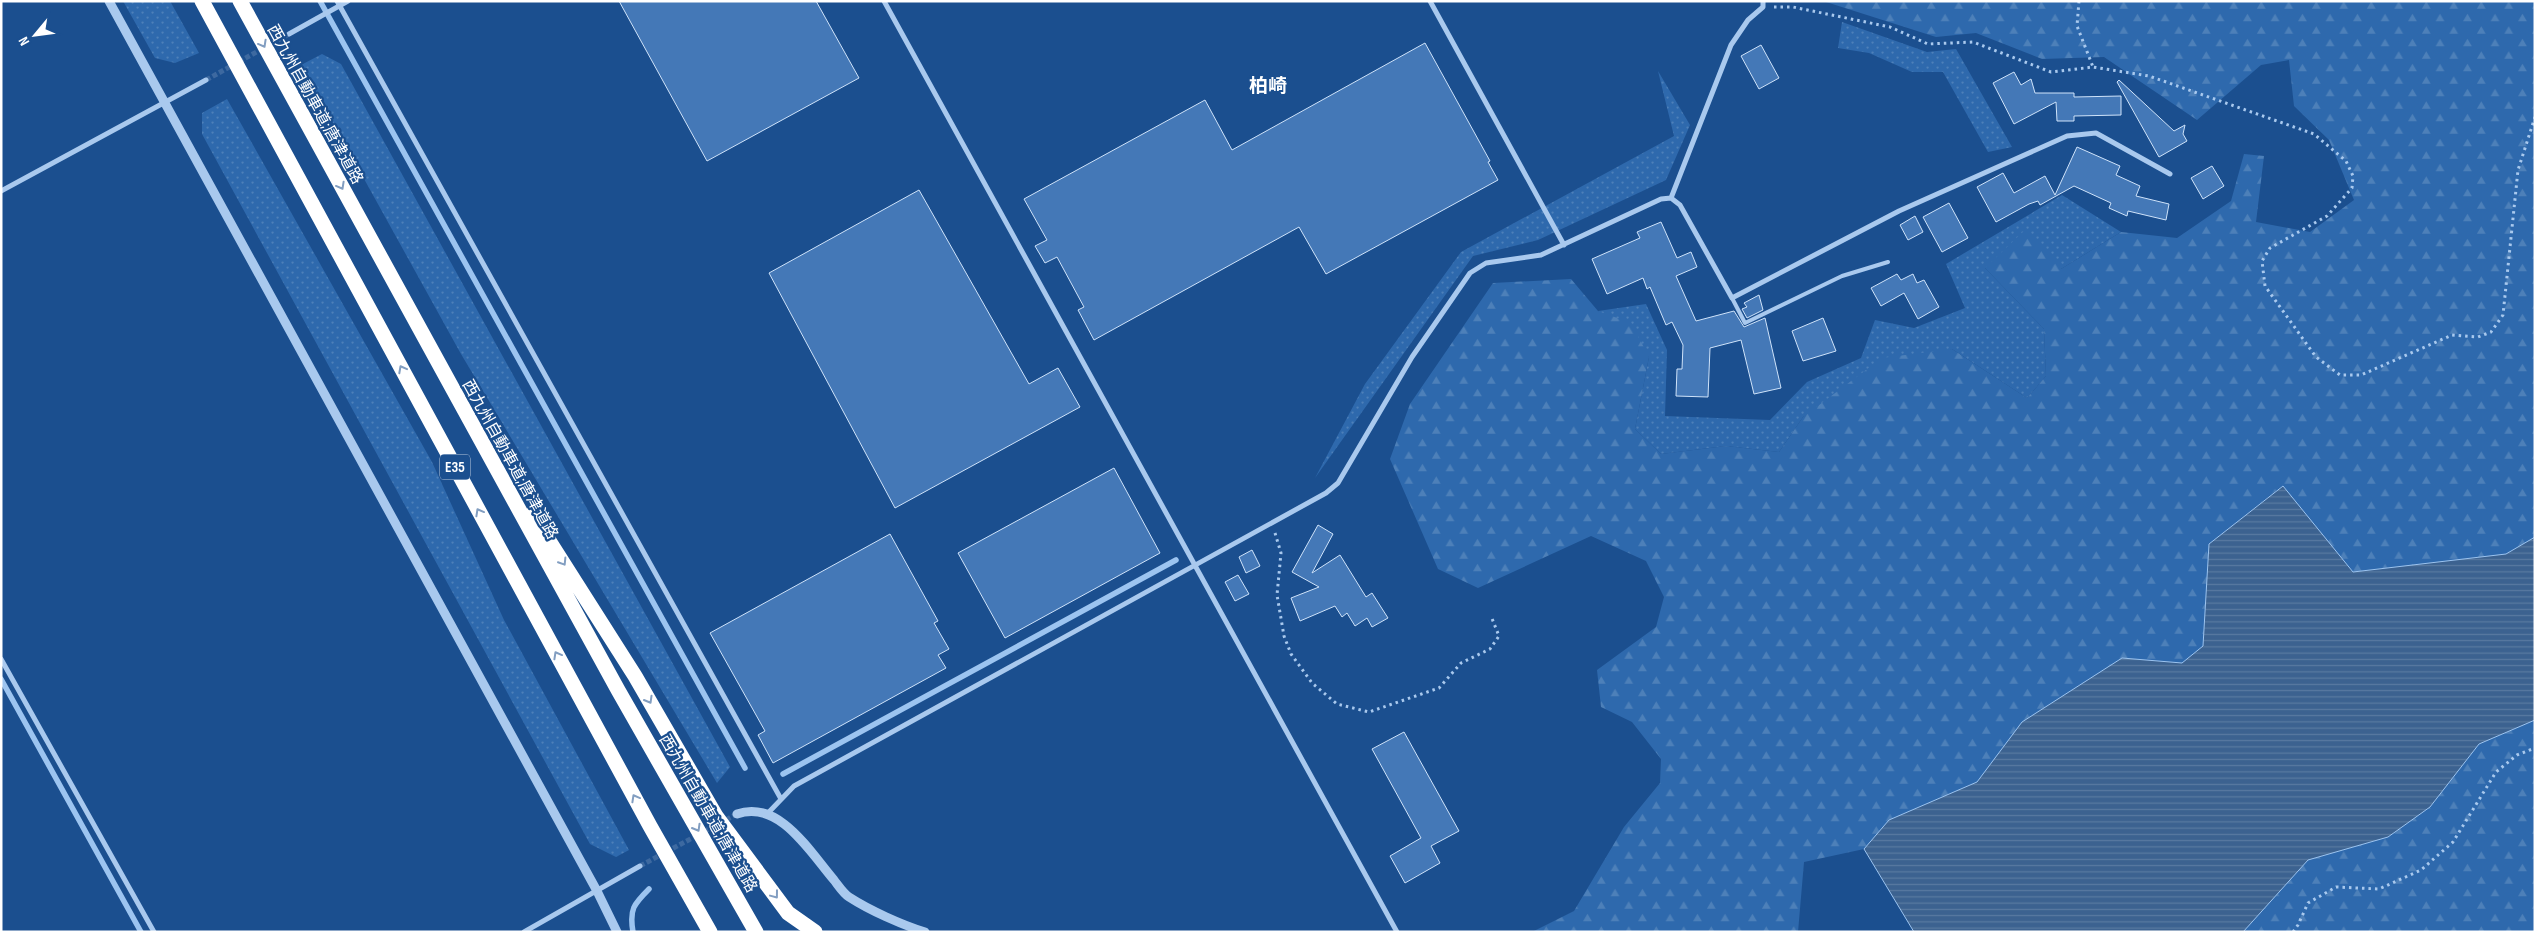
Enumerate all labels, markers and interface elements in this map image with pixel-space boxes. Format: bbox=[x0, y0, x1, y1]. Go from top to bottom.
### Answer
north arrow bbox=[10, 10, 60, 60]
street label: 西九州自動車道;唐津道路 bbox=[263, 22, 366, 188]
text: N bbox=[15, 34, 33, 48]
one-way arrow bbox=[257, 39, 267, 48]
district label: 柏崎 bbox=[1249, 75, 1287, 98]
one-way arrow bbox=[335, 181, 345, 190]
one-way arrow bbox=[398, 366, 408, 375]
street label: 西九州自動車道;唐津道路 bbox=[458, 377, 561, 543]
road number: E35 bbox=[440, 454, 470, 480]
one-way arrow bbox=[476, 508, 486, 517]
one-way arrow bbox=[556, 557, 566, 566]
one-way arrow bbox=[553, 651, 563, 660]
one-way arrow bbox=[642, 695, 652, 704]
street label: 西九州自動車道;唐津道路 bbox=[655, 731, 761, 896]
one-way arrow bbox=[631, 794, 641, 803]
one-way arrow bbox=[691, 823, 701, 832]
one-way arrow bbox=[769, 889, 778, 899]

